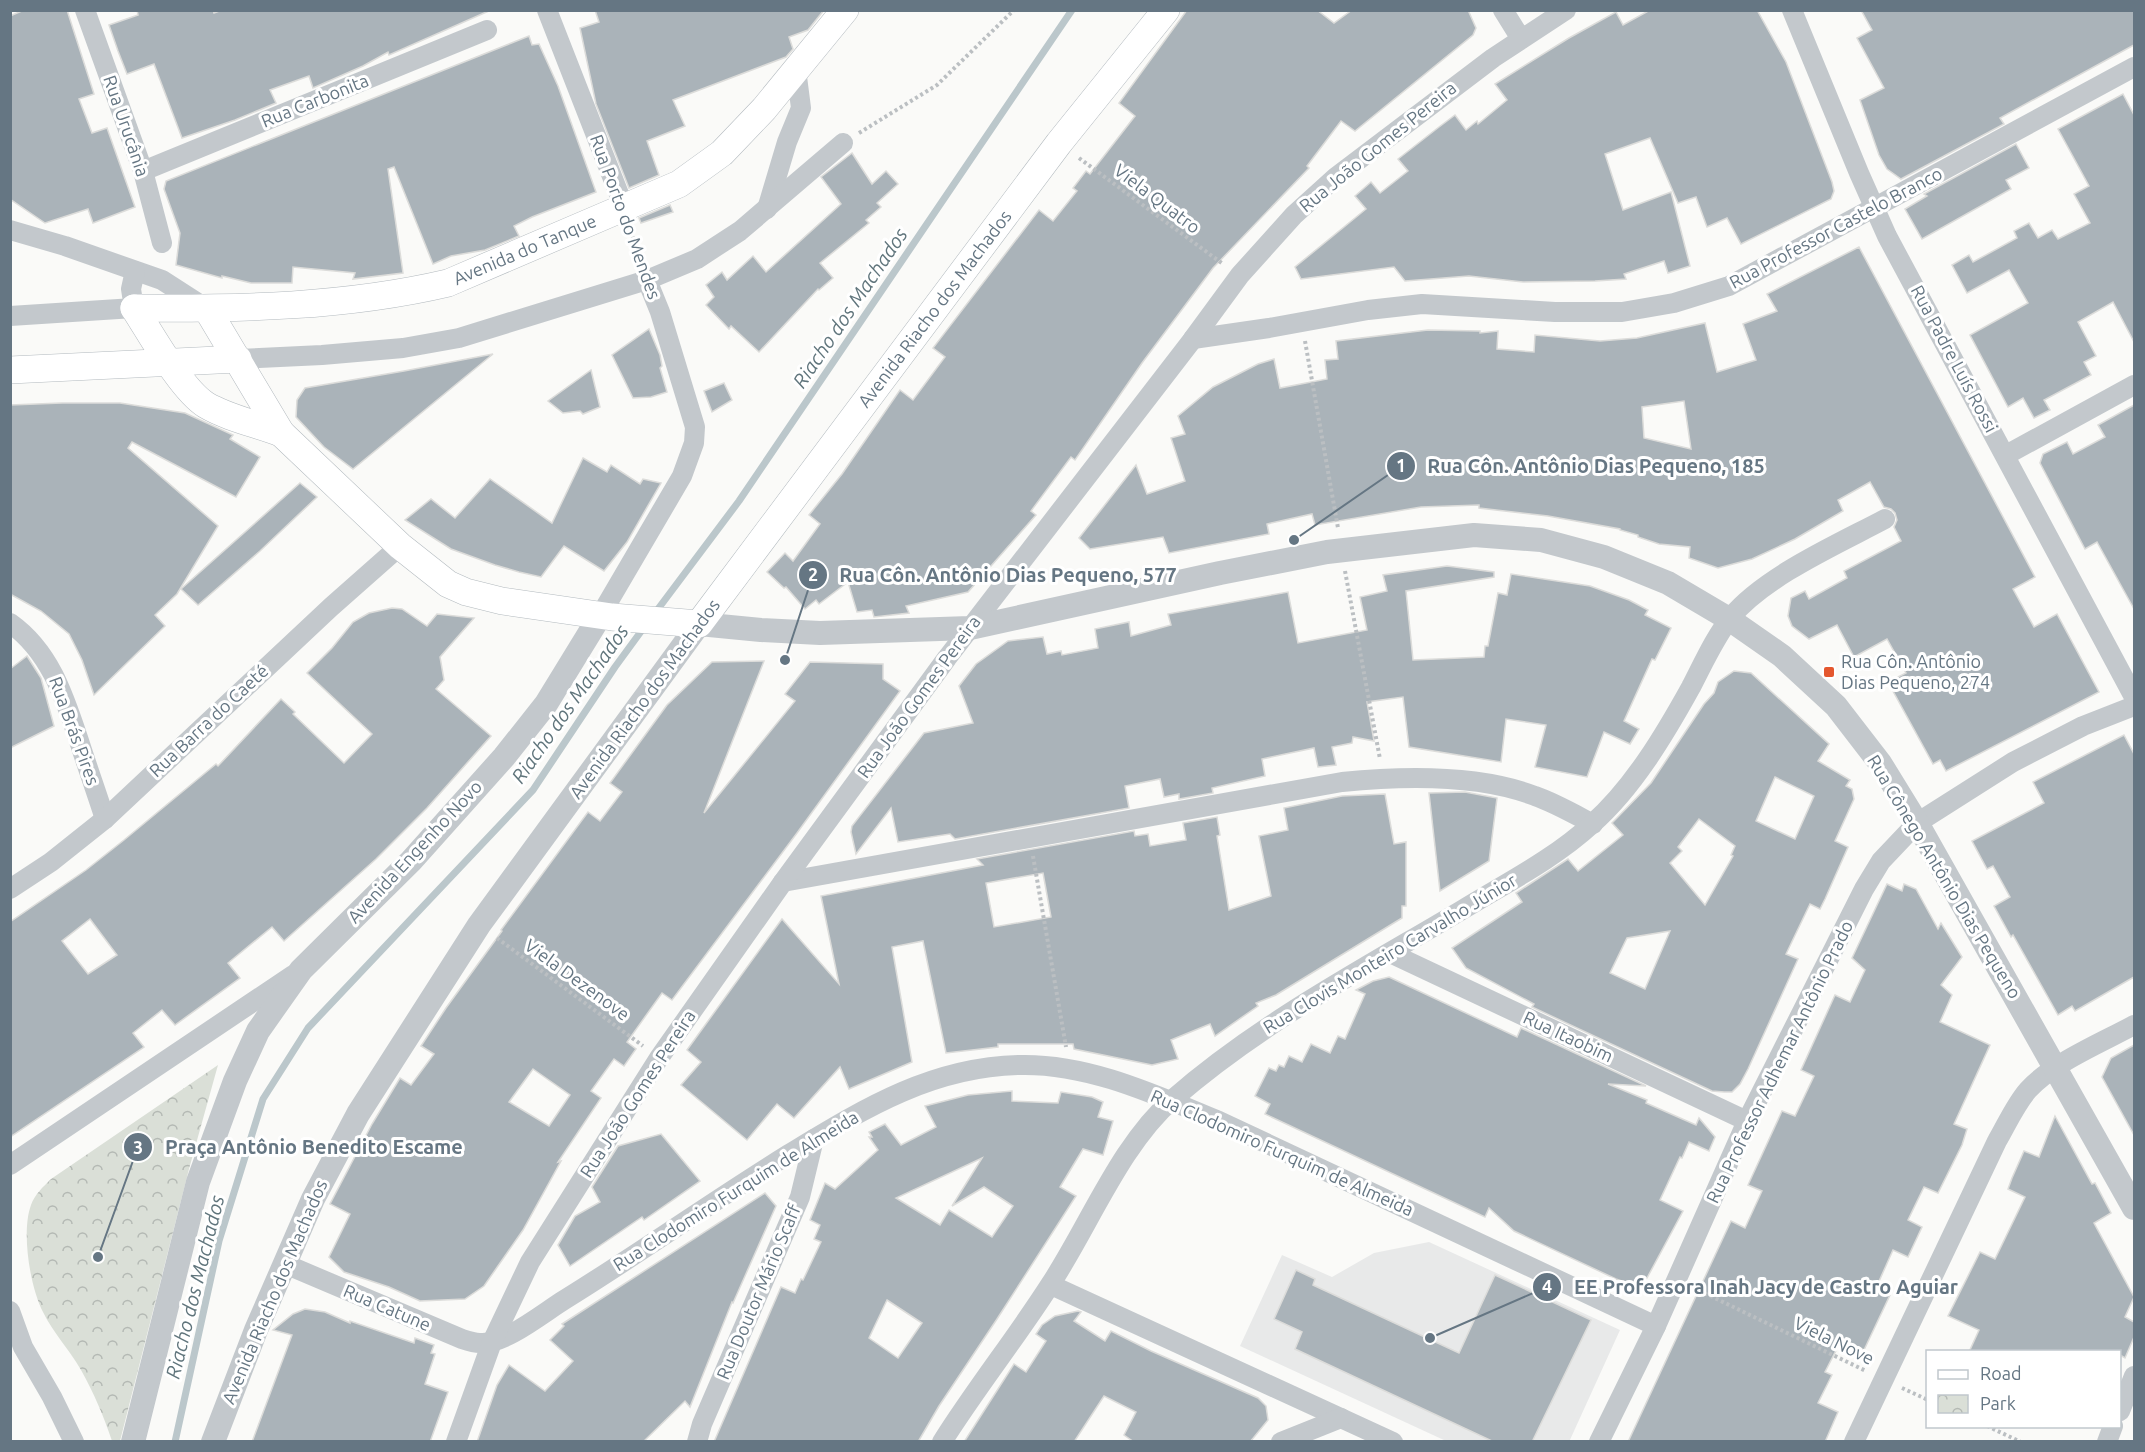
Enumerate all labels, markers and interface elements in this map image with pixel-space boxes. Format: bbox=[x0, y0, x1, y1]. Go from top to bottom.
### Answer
street label: Rua Carbonita bbox=[258, 69, 371, 131]
street label: Rua Urucânia bbox=[100, 72, 154, 179]
street label: Rua João Gomes Pereira bbox=[1295, 77, 1460, 216]
street label: Rua Porto do Mendes bbox=[587, 132, 665, 302]
street label: Viela Quatro bbox=[1110, 159, 1204, 238]
street label: Rua Professor Castelo Branco bbox=[1726, 162, 1945, 292]
street label: Avenida Riacho dos Machados bbox=[854, 206, 1015, 411]
street label: Avenida do Tanque bbox=[450, 210, 599, 288]
water label: Riacho dos Machados bbox=[787, 223, 912, 392]
street label: Rua Padre Luís Rossi bbox=[1908, 282, 2002, 435]
callout: Rua Côn. Antônio Dias Pequeno, 185 bbox=[1386, 447, 1777, 485]
text: Rua Côn. Antônio Dias Pequeno, 185 bbox=[1427, 454, 1765, 477]
text: 1 bbox=[1396, 455, 1406, 475]
callout: Rua Côn. Antônio Dias Pequeno, 577 bbox=[798, 556, 1189, 594]
text: Rua Côn. Antônio Dias Pequeno, 577 bbox=[839, 563, 1177, 586]
text: 2 bbox=[808, 564, 818, 584]
street label: Avenida Riacho dos Machados bbox=[565, 595, 725, 803]
street label: Rua João Gomes Pereira bbox=[853, 611, 984, 781]
water label: Riacho dos Machados bbox=[506, 620, 634, 788]
place label: Rua Côn. Antônio Dias Pequeno, 274 bbox=[1841, 651, 1990, 692]
street label: Rua Barra do Caeté bbox=[145, 660, 272, 780]
marker: Rua Côn. Antônio Dias Pequeno, 274 bbox=[1822, 665, 1836, 679]
street label: Rua Brás Pires bbox=[46, 674, 104, 788]
street label: Rua Cônego Antônio Dias Pequeno bbox=[1864, 751, 2026, 1002]
street label: Avenida Engenho Novo bbox=[343, 776, 485, 927]
street label: Rua Clovis Monteiro Carvalho Júnior bbox=[1259, 869, 1520, 1037]
street label: Rua Professor Adhemar Antônio Prado bbox=[1702, 917, 1856, 1206]
street label: Viela Dezenove bbox=[521, 934, 634, 1024]
street label: Rua João Gomes Pereira bbox=[576, 1006, 699, 1181]
street label: Rua Itaobim bbox=[1520, 1007, 1616, 1066]
street label: Rua Clodomiro Furquim de Almeida bbox=[1148, 1085, 1417, 1219]
street label: Rua Clodomiro Furquim de Almeida bbox=[609, 1106, 862, 1274]
callout: Praça Antônio Benedito Escame bbox=[123, 1128, 475, 1166]
text: Praça Antônio Benedito Escame bbox=[165, 1135, 463, 1158]
text: 3 bbox=[133, 1137, 143, 1157]
street label: Avenida Riacho dos Machados bbox=[218, 1176, 331, 1407]
water label: Riacho dos Machados bbox=[161, 1192, 229, 1381]
street label: Rua Doutor Mário Scaff bbox=[712, 1201, 804, 1382]
callout: EE Professora Inah Jacy de Castro Aguiar bbox=[1532, 1268, 1970, 1306]
text: EE Professora Inah Jacy de Castro Aguiar bbox=[1574, 1275, 1959, 1298]
text: 4 bbox=[1542, 1276, 1552, 1296]
street label: Rua Catune bbox=[341, 1280, 434, 1334]
street label: Viela Nove bbox=[1791, 1312, 1878, 1368]
legend bbox=[1926, 1350, 2121, 1428]
text: Road bbox=[1980, 1363, 2022, 1383]
text: Park bbox=[1980, 1393, 2016, 1413]

